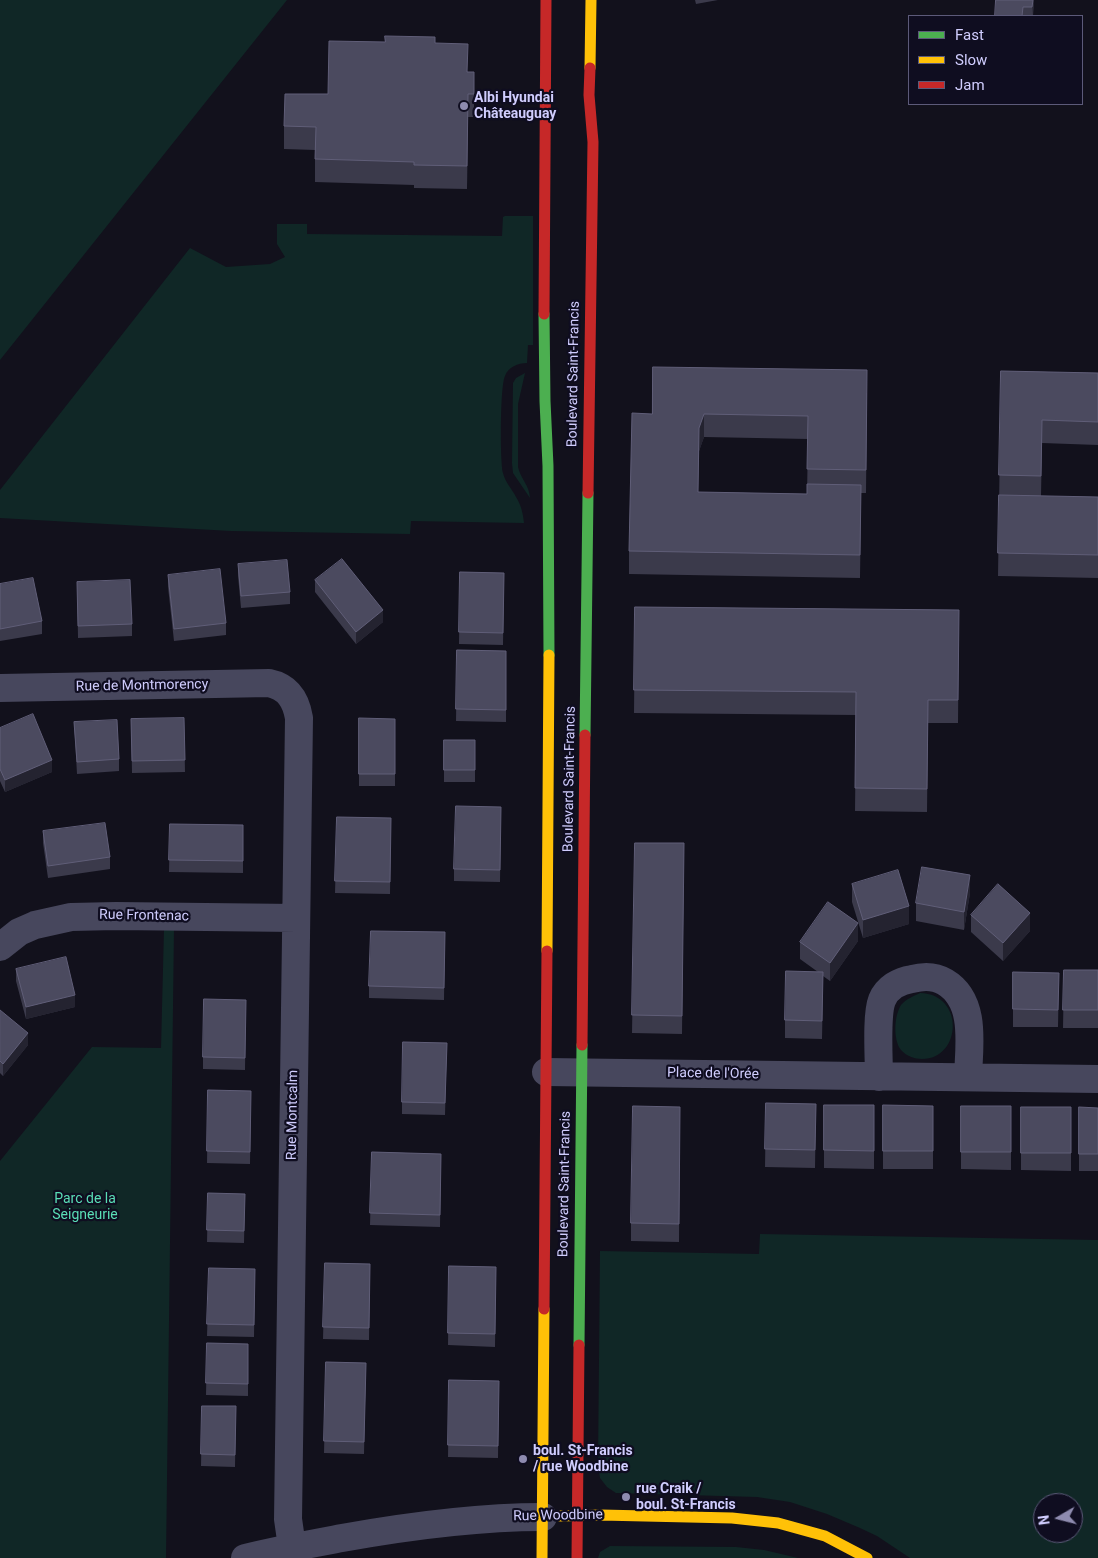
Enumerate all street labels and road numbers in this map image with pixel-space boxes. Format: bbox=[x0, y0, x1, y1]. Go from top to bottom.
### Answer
street label: Boulevard Saint-Francis bbox=[564, 301, 584, 447]
street label: Rue de Montmorency bbox=[76, 676, 208, 696]
street label: Boulevard Saint-Francis bbox=[560, 706, 580, 852]
street label: Rue Frontenac bbox=[99, 907, 189, 925]
street label: Place de l'Orée bbox=[667, 1065, 759, 1083]
street label: Rue Montcalm bbox=[284, 1070, 302, 1160]
street label: Boulevard Saint-Francis bbox=[555, 1111, 575, 1257]
street label: Rue Woodbine bbox=[513, 1507, 603, 1525]

